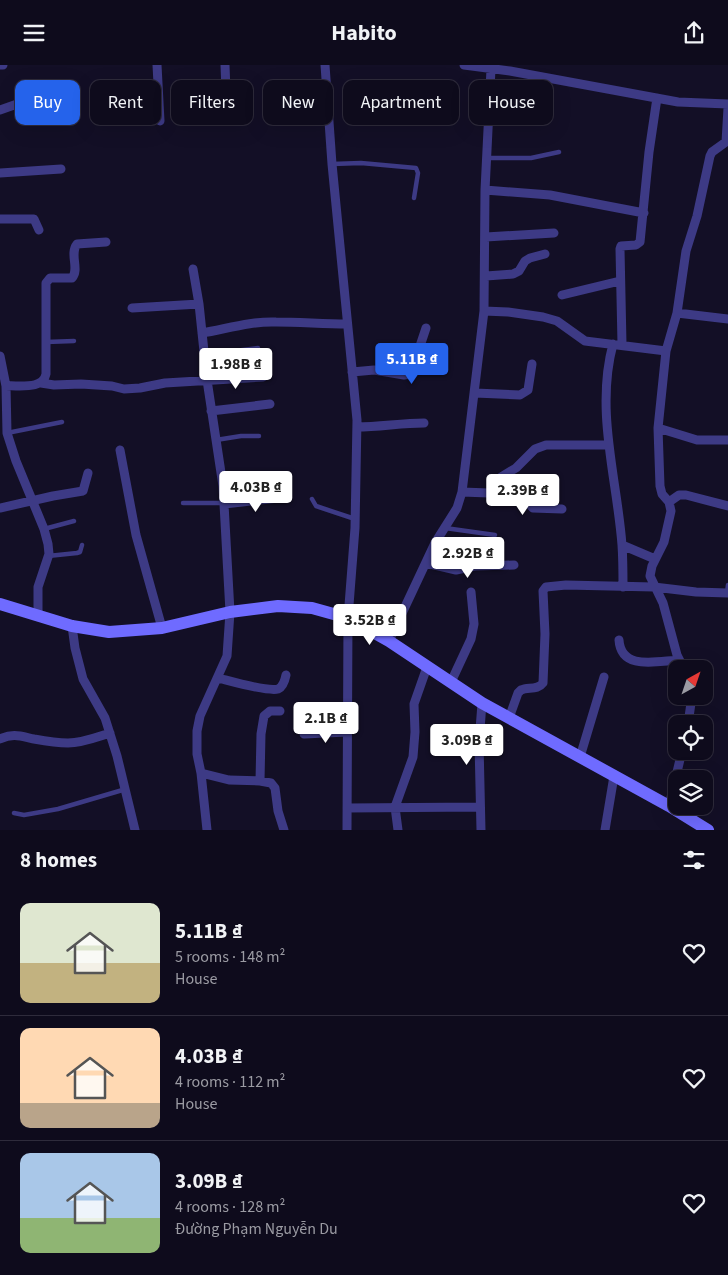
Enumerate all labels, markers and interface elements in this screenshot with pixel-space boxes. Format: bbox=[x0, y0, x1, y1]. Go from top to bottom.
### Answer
text: Habito bbox=[331, 17, 397, 49]
icon: menu bbox=[20, 19, 48, 47]
icon: share bbox=[680, 19, 708, 47]
chip: Buy bbox=[15, 80, 80, 125]
chip: Rent bbox=[90, 80, 161, 125]
chip: Filters bbox=[171, 80, 253, 125]
chip: New bbox=[263, 80, 333, 125]
chip: Apartment bbox=[343, 80, 459, 125]
chip: House bbox=[469, 80, 553, 125]
pin: 5.11B ₫ bbox=[366, 343, 458, 385]
pin: 1.98B ₫ bbox=[190, 347, 282, 390]
text: 5.11B ₫ bbox=[386, 348, 438, 370]
text: 1.98B ₫ bbox=[210, 353, 262, 375]
pin: 4.03B ₫ bbox=[210, 471, 302, 513]
pin: 2.39B ₫ bbox=[477, 473, 569, 516]
text: 4.03B ₫ bbox=[230, 476, 282, 498]
text: 2.39B ₫ bbox=[497, 479, 549, 501]
pin: 2.92B ₫ bbox=[422, 537, 514, 579]
text: 2.92B ₫ bbox=[442, 542, 494, 564]
pin: 3.52B ₫ bbox=[324, 603, 416, 646]
text: 3.52B ₫ bbox=[344, 609, 396, 631]
north arrow bbox=[668, 660, 712, 705]
map controls bbox=[668, 660, 713, 815]
pin: 2.1B ₫ bbox=[285, 701, 367, 744]
text: 2.1B ₫ bbox=[304, 707, 348, 729]
button: locate bbox=[668, 715, 713, 760]
pin: 3.09B ₫ bbox=[421, 723, 513, 766]
text: 3.09B ₫ bbox=[441, 729, 493, 751]
button: layers bbox=[668, 770, 713, 815]
text: 8 homes bbox=[20, 845, 97, 875]
icon: filters bbox=[680, 846, 708, 874]
text: 5.11B ₫ bbox=[175, 916, 243, 946]
icon: home bbox=[60, 923, 120, 983]
icon: heart bbox=[680, 939, 708, 967]
text: 5 rooms · 148 m² bbox=[175, 946, 285, 968]
text: House bbox=[175, 968, 217, 990]
text: 4.03B ₫ bbox=[175, 1041, 243, 1071]
icon: home bbox=[60, 1048, 120, 1108]
icon: heart bbox=[680, 1064, 708, 1092]
text: 4 rooms · 112 m² bbox=[175, 1071, 285, 1093]
text: House bbox=[175, 1093, 217, 1115]
text: 3.09B ₫ bbox=[175, 1166, 243, 1196]
icon: home bbox=[60, 1173, 120, 1233]
icon: heart bbox=[680, 1189, 708, 1217]
text: 4 rooms · 128 m² bbox=[175, 1196, 285, 1218]
text: Đường Phạm Nguyễn Du bbox=[175, 1218, 338, 1240]

